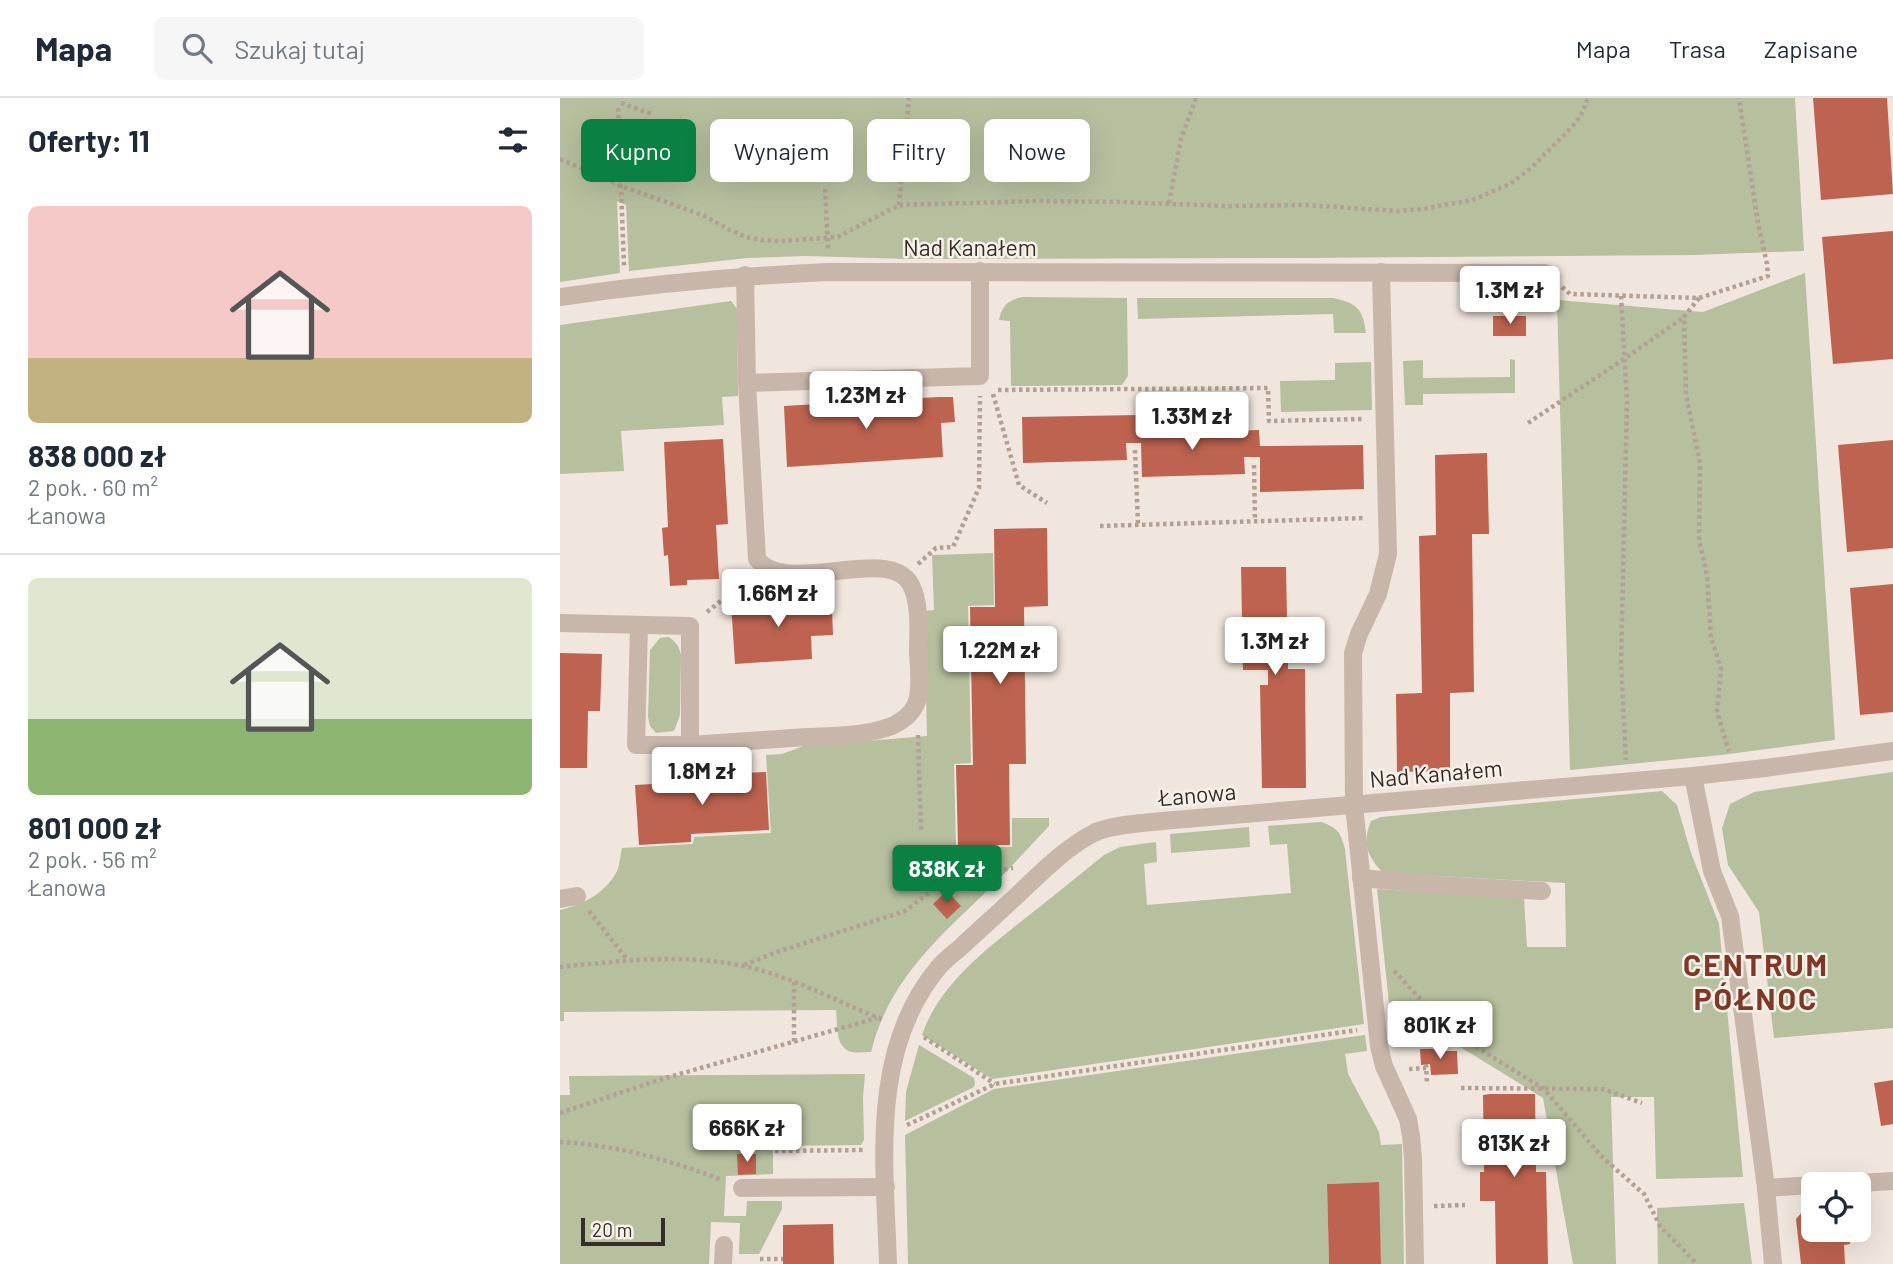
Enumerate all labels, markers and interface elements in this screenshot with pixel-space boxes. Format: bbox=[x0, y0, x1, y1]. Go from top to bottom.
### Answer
search box bbox=[154, 17, 644, 80]
text: Mapa bbox=[35, 28, 112, 68]
icon: search bbox=[178, 29, 216, 67]
text: Szukaj tutaj bbox=[234, 33, 365, 64]
text: Mapa bbox=[1576, 34, 1631, 63]
text: Trasa bbox=[1669, 34, 1726, 63]
text: Zapisane bbox=[1764, 34, 1858, 63]
chip: Kupno bbox=[581, 119, 696, 182]
chip: Wynajem bbox=[710, 119, 853, 182]
chip: Filtry bbox=[867, 119, 970, 182]
chip: Nowe bbox=[984, 119, 1090, 182]
icon: filters bbox=[494, 121, 532, 159]
text: Oferty: 11 bbox=[28, 122, 150, 158]
street label: Nad Kanałem bbox=[903, 233, 1037, 261]
icon: home bbox=[217, 252, 343, 378]
pin: 1.3M zł bbox=[1445, 266, 1575, 326]
text: 1.3M zł bbox=[1476, 275, 1544, 303]
pin: 1.23M zł bbox=[794, 372, 938, 431]
text: 1.23M zł bbox=[826, 380, 906, 408]
pin: 1.33M zł bbox=[1120, 392, 1264, 452]
text: 1.33M zł bbox=[1152, 401, 1232, 429]
text: 838 000 zł bbox=[28, 437, 167, 473]
text: 2 pok. · 60 m² bbox=[28, 473, 158, 501]
text: Łanowa bbox=[28, 501, 106, 529]
pin: 1.66M zł bbox=[706, 570, 850, 629]
text: 1.66M zł bbox=[738, 578, 818, 606]
pin: 1.3M zł bbox=[1210, 618, 1340, 677]
icon: home bbox=[217, 624, 343, 750]
pin: 1.22M zł bbox=[928, 626, 1072, 686]
text: 1.3M zł bbox=[1241, 626, 1309, 654]
text: 1.22M zł bbox=[959, 635, 1041, 663]
pin: 1.8M zł bbox=[637, 748, 767, 807]
street label: Nad Kanałem bbox=[1368, 753, 1504, 793]
text: 1.8M zł bbox=[668, 756, 736, 784]
street label: Łanowa bbox=[1156, 777, 1237, 811]
text: 801 000 zł bbox=[28, 809, 162, 845]
text: 2 pok. · 56 m² bbox=[28, 845, 157, 873]
pin: 838K zł bbox=[882, 846, 1012, 905]
text: 838K zł bbox=[909, 854, 985, 882]
text: Łanowa bbox=[28, 873, 106, 901]
district label: CENTRUM PÓŁNOC bbox=[1683, 946, 1829, 1016]
pin: 801K zł bbox=[1375, 1002, 1505, 1061]
text: 801K zł bbox=[1403, 1010, 1477, 1038]
pin: 666K zł bbox=[682, 1104, 812, 1164]
text: 666K zł bbox=[709, 1113, 785, 1141]
pin: 813K zł bbox=[1449, 1119, 1579, 1179]
text: 813K zł bbox=[1478, 1128, 1550, 1156]
map controls bbox=[1801, 1172, 1871, 1242]
button: locate bbox=[1801, 1172, 1871, 1242]
scale bar bbox=[581, 1215, 665, 1247]
text: 20 m bbox=[592, 1218, 632, 1241]

